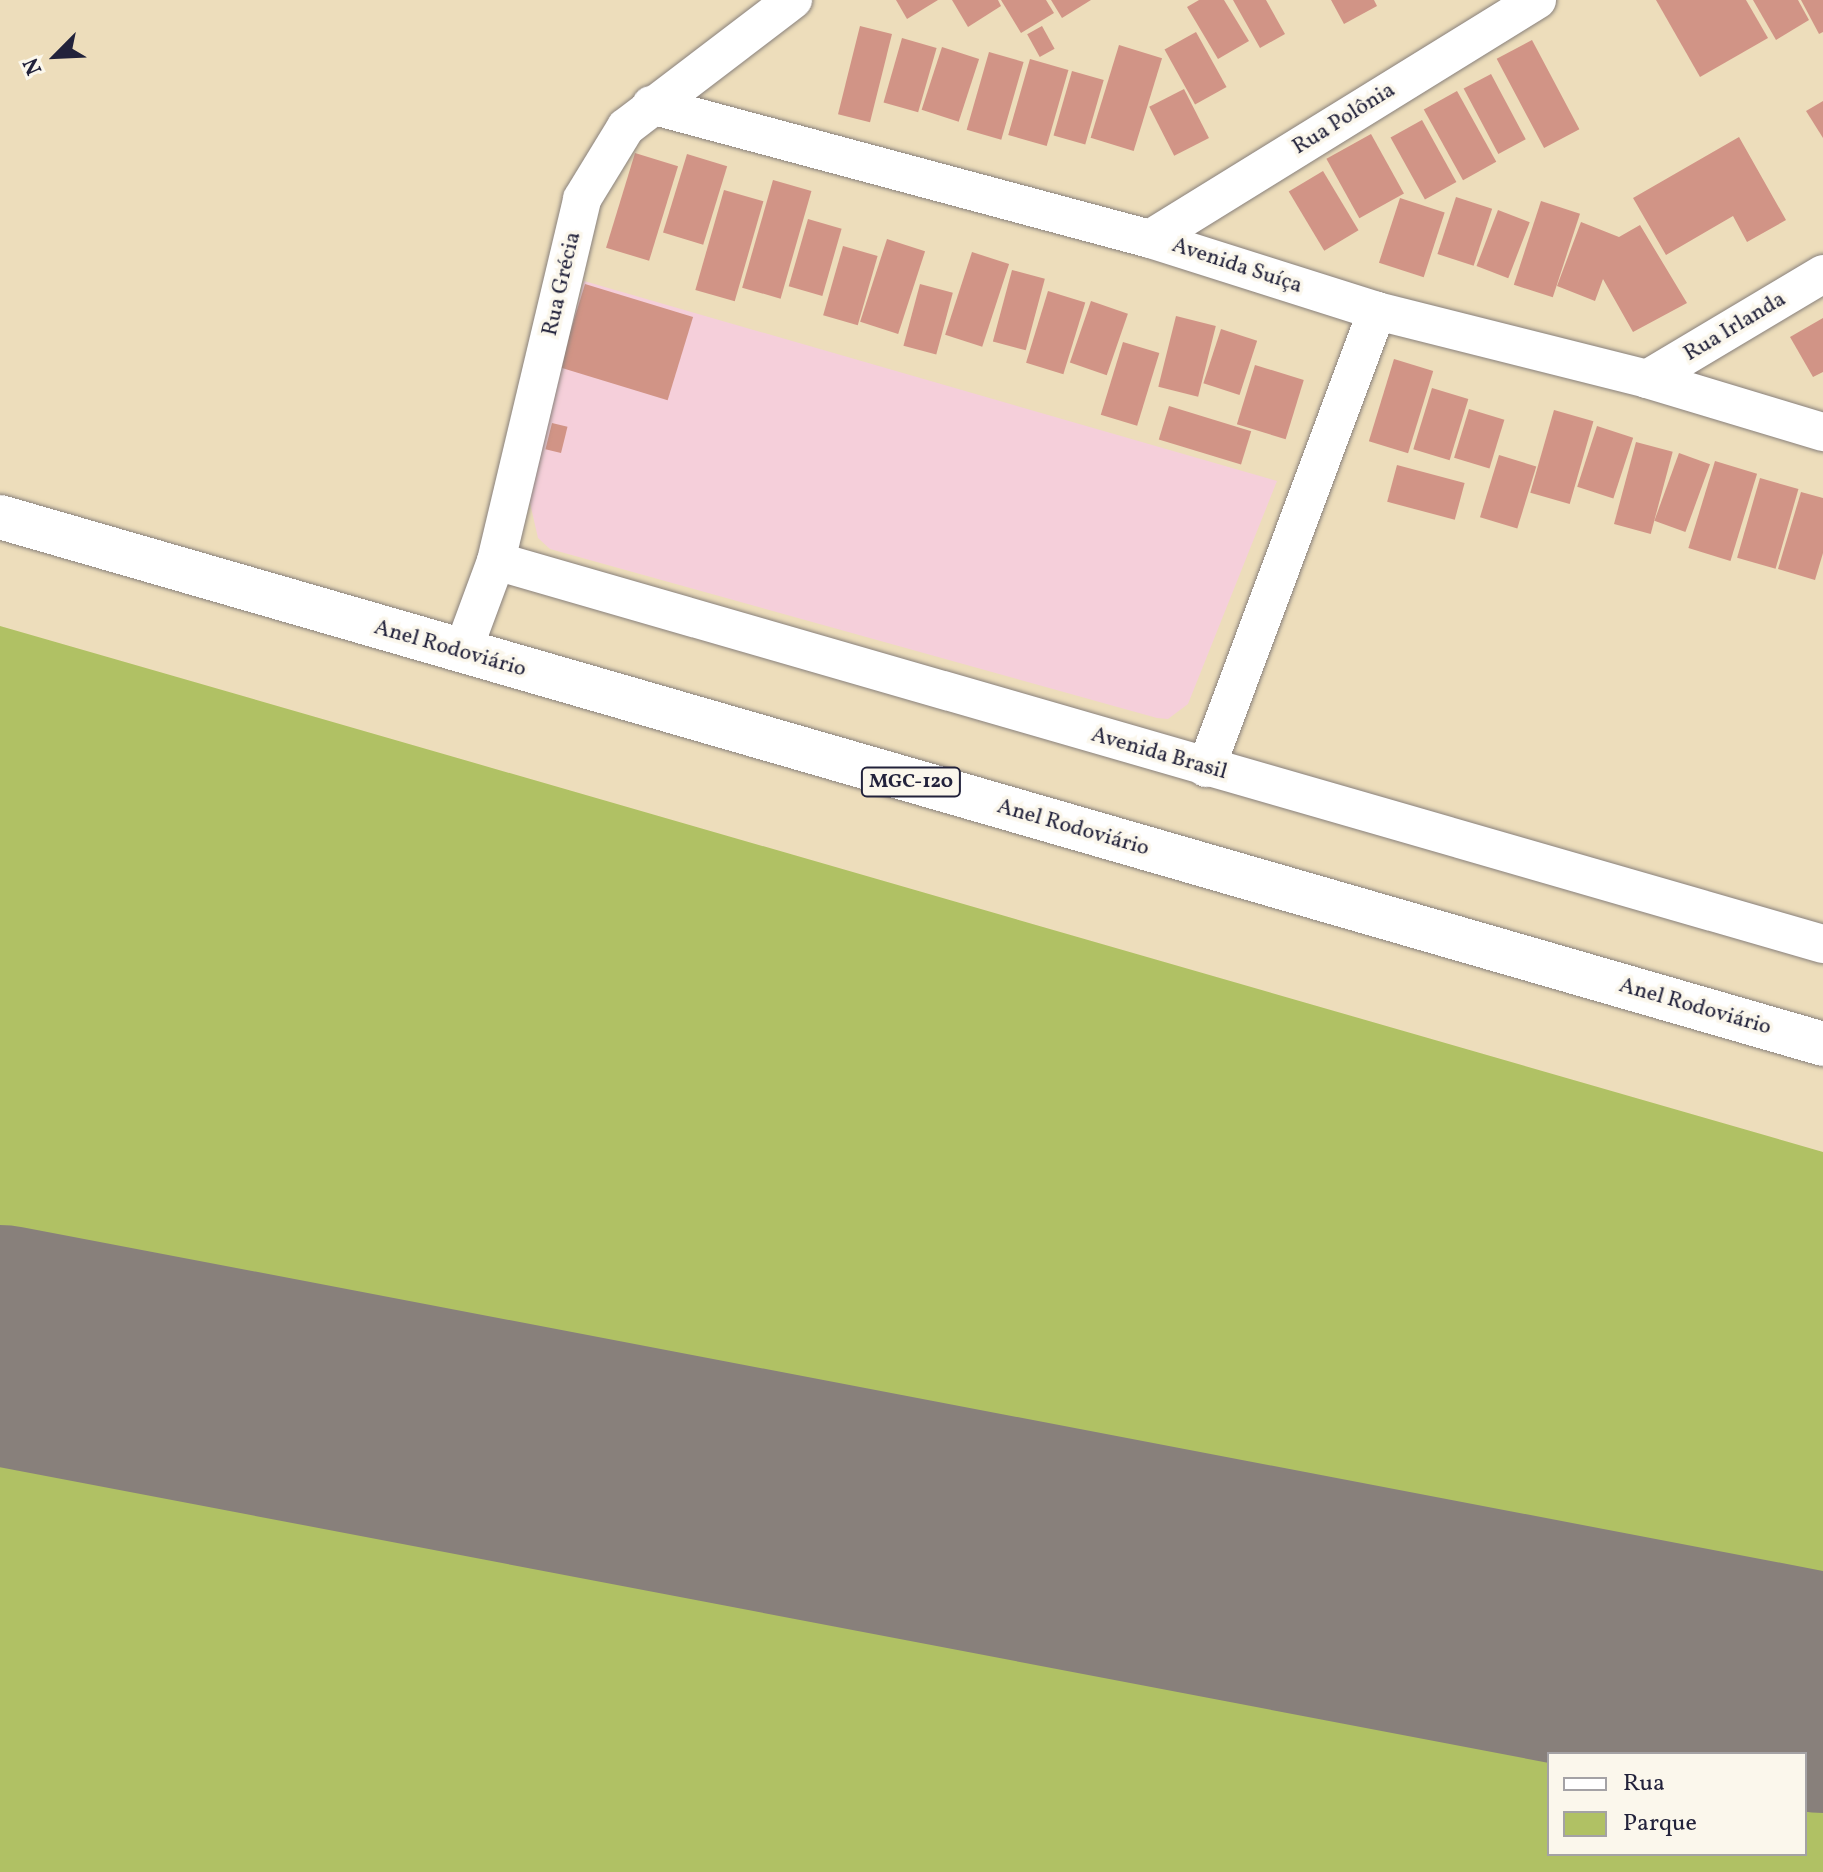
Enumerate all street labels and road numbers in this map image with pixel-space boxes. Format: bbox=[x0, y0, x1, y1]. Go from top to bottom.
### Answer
street label: Rua Polônia bbox=[1288, 77, 1400, 161]
street label: Rua Grécia bbox=[537, 229, 587, 339]
street label: Avenida Suíça bbox=[1168, 233, 1306, 299]
street label: Rua Irlanda bbox=[1679, 286, 1791, 368]
street label: Anel Rodoviário bbox=[371, 615, 529, 683]
street label: Avenida Brasil bbox=[1088, 722, 1230, 786]
road number: MGC-120 bbox=[859, 766, 963, 798]
street label: Anel Rodoviário bbox=[994, 794, 1152, 862]
street label: Anel Rodoviário bbox=[1616, 973, 1774, 1041]

